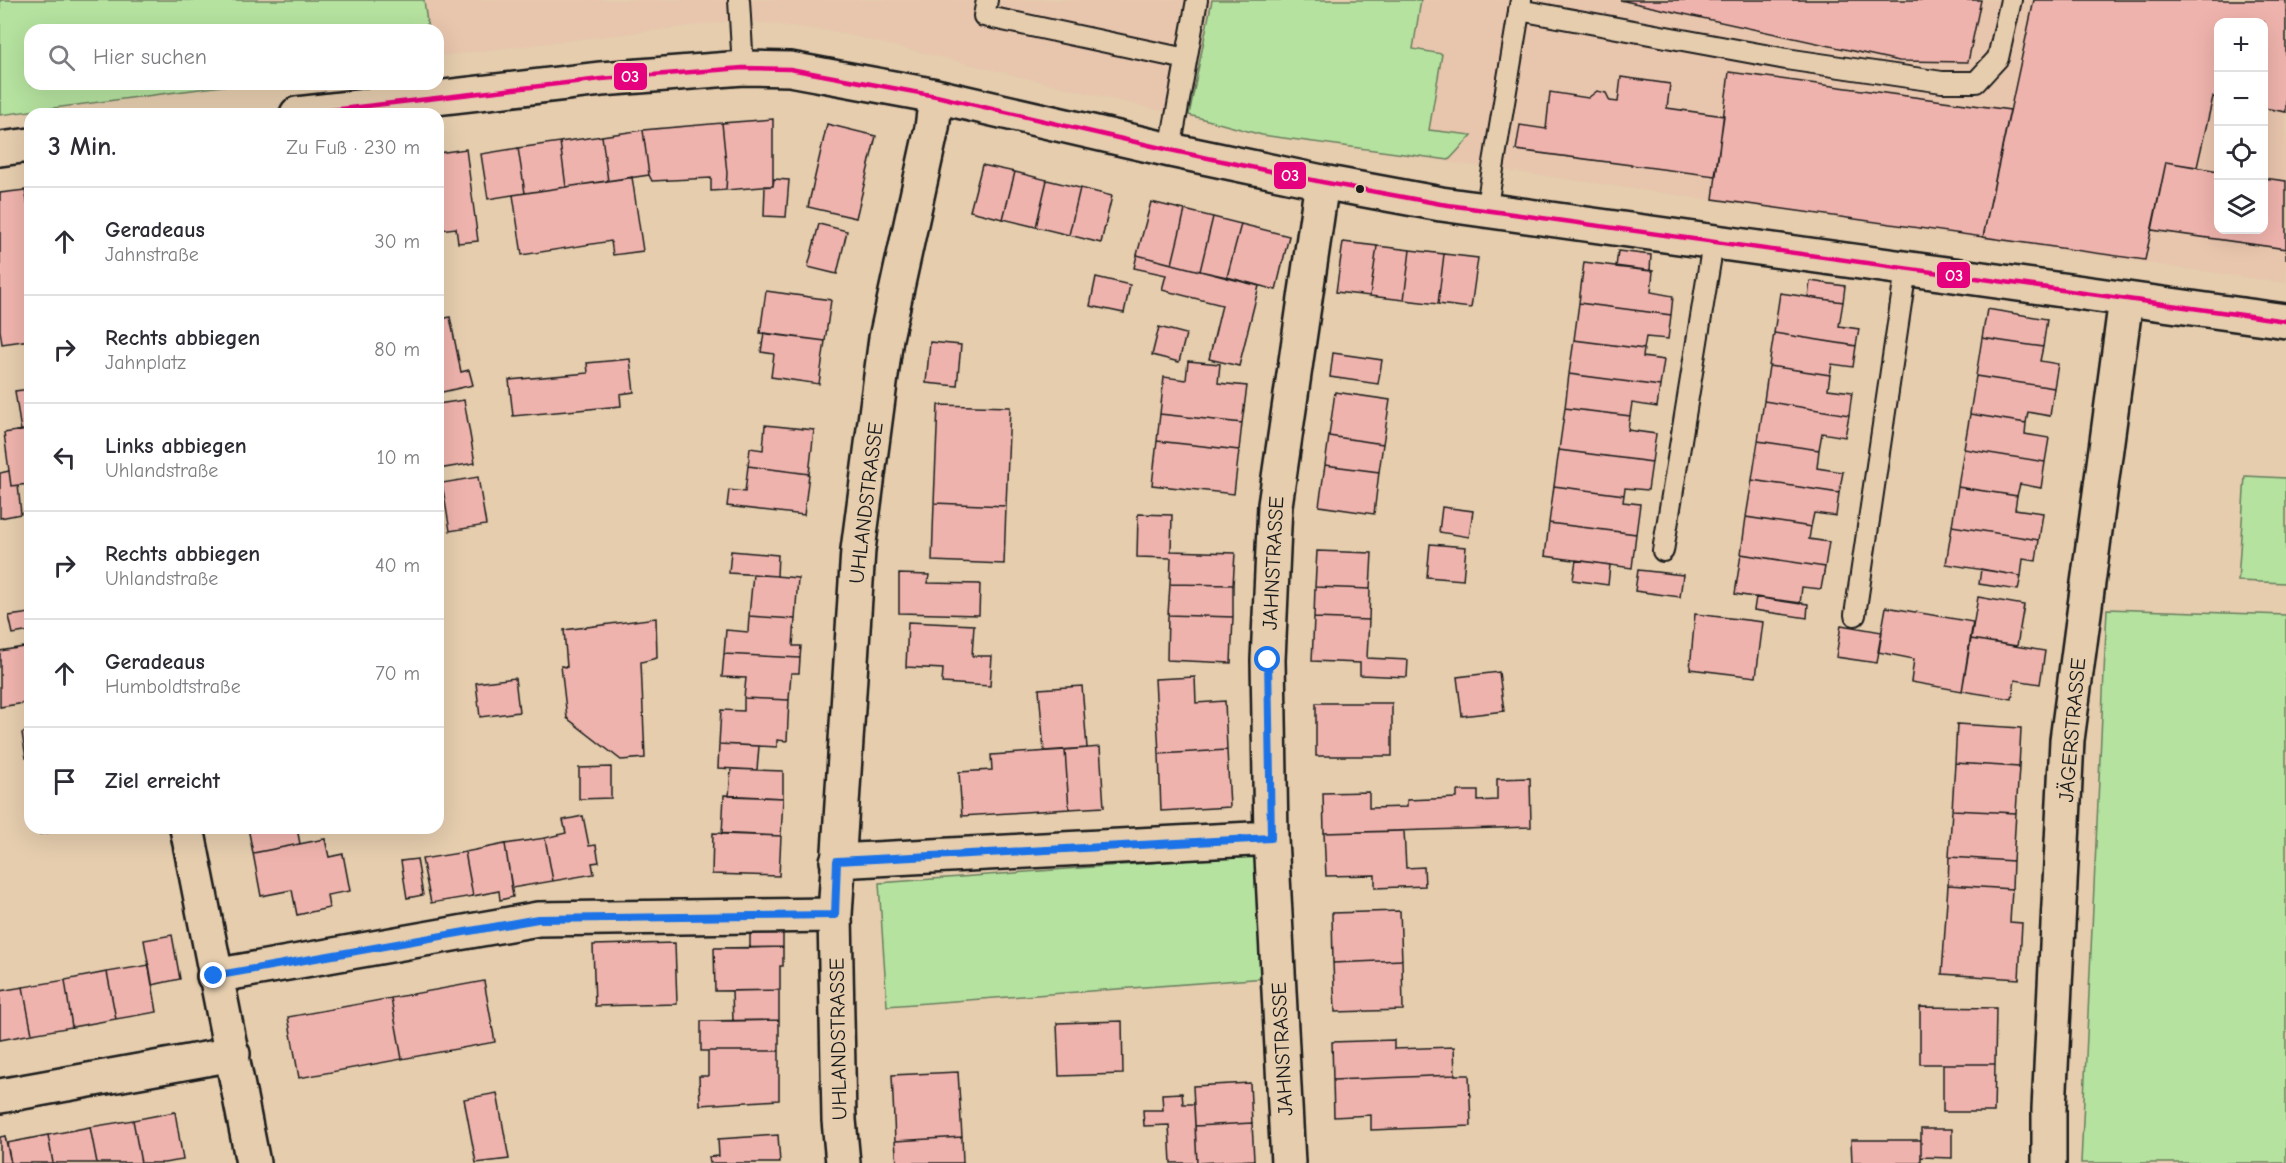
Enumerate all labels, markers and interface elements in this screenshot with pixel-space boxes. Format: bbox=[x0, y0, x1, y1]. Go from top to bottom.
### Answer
map controls bbox=[2214, 18, 2268, 234]
button: + bbox=[2214, 18, 2268, 72]
search box bbox=[24, 24, 444, 90]
icon: search bbox=[45, 41, 78, 74]
text: Hier suchen bbox=[93, 44, 207, 70]
line badge: O3 bbox=[613, 62, 648, 91]
text: O3 bbox=[621, 68, 639, 86]
button: − bbox=[2214, 72, 2268, 126]
button: locate bbox=[2214, 126, 2268, 180]
text: 3 Min. bbox=[48, 132, 116, 162]
text: Zu Fuß · 230 m bbox=[286, 136, 420, 159]
line badge: O3 bbox=[1273, 161, 1307, 190]
text: O3 bbox=[1281, 167, 1299, 185]
button: layers bbox=[2214, 180, 2268, 234]
unlabelled marker bbox=[1354, 183, 1366, 195]
text: Geradeaus bbox=[105, 217, 205, 243]
icon: ahead bbox=[48, 225, 81, 258]
text: 30 m bbox=[374, 230, 420, 253]
text: Jahnstraße bbox=[105, 243, 199, 266]
line badge: O3 bbox=[1936, 261, 1971, 289]
text: O3 bbox=[1945, 267, 1963, 285]
text: Rechts abbiegen bbox=[105, 325, 260, 351]
icon: right bbox=[48, 333, 81, 366]
text: 80 m bbox=[374, 338, 420, 361]
text: Jahnplatz bbox=[105, 351, 186, 374]
street label: UHLANDSTRASSE bbox=[844, 421, 888, 585]
text: Links abbiegen bbox=[105, 433, 247, 459]
icon: left bbox=[48, 441, 81, 474]
text: 10 m bbox=[377, 446, 420, 469]
text: Uhlandstraße bbox=[105, 459, 218, 482]
street label: JAHNSTRASSE bbox=[1258, 496, 1288, 630]
text: Rechts abbiegen bbox=[105, 541, 260, 567]
icon: right bbox=[48, 549, 81, 582]
text: 40 m bbox=[375, 554, 420, 577]
text: Uhlandstraße bbox=[105, 567, 218, 590]
route start bbox=[1254, 646, 1280, 672]
text: Geradeaus bbox=[105, 649, 205, 675]
icon: ahead bbox=[48, 657, 81, 690]
street label: JÄGERSTRASSE bbox=[2054, 657, 2090, 803]
text: 70 m bbox=[375, 662, 420, 685]
text: Humboldtstraße bbox=[105, 675, 241, 698]
icon: arrive bbox=[48, 765, 81, 798]
text: Ziel erreicht bbox=[105, 768, 220, 794]
street label: UHLANDSTRASSE bbox=[825, 958, 851, 1120]
route end bbox=[200, 962, 226, 988]
street label: JAHNSTRASSE bbox=[1267, 982, 1297, 1116]

